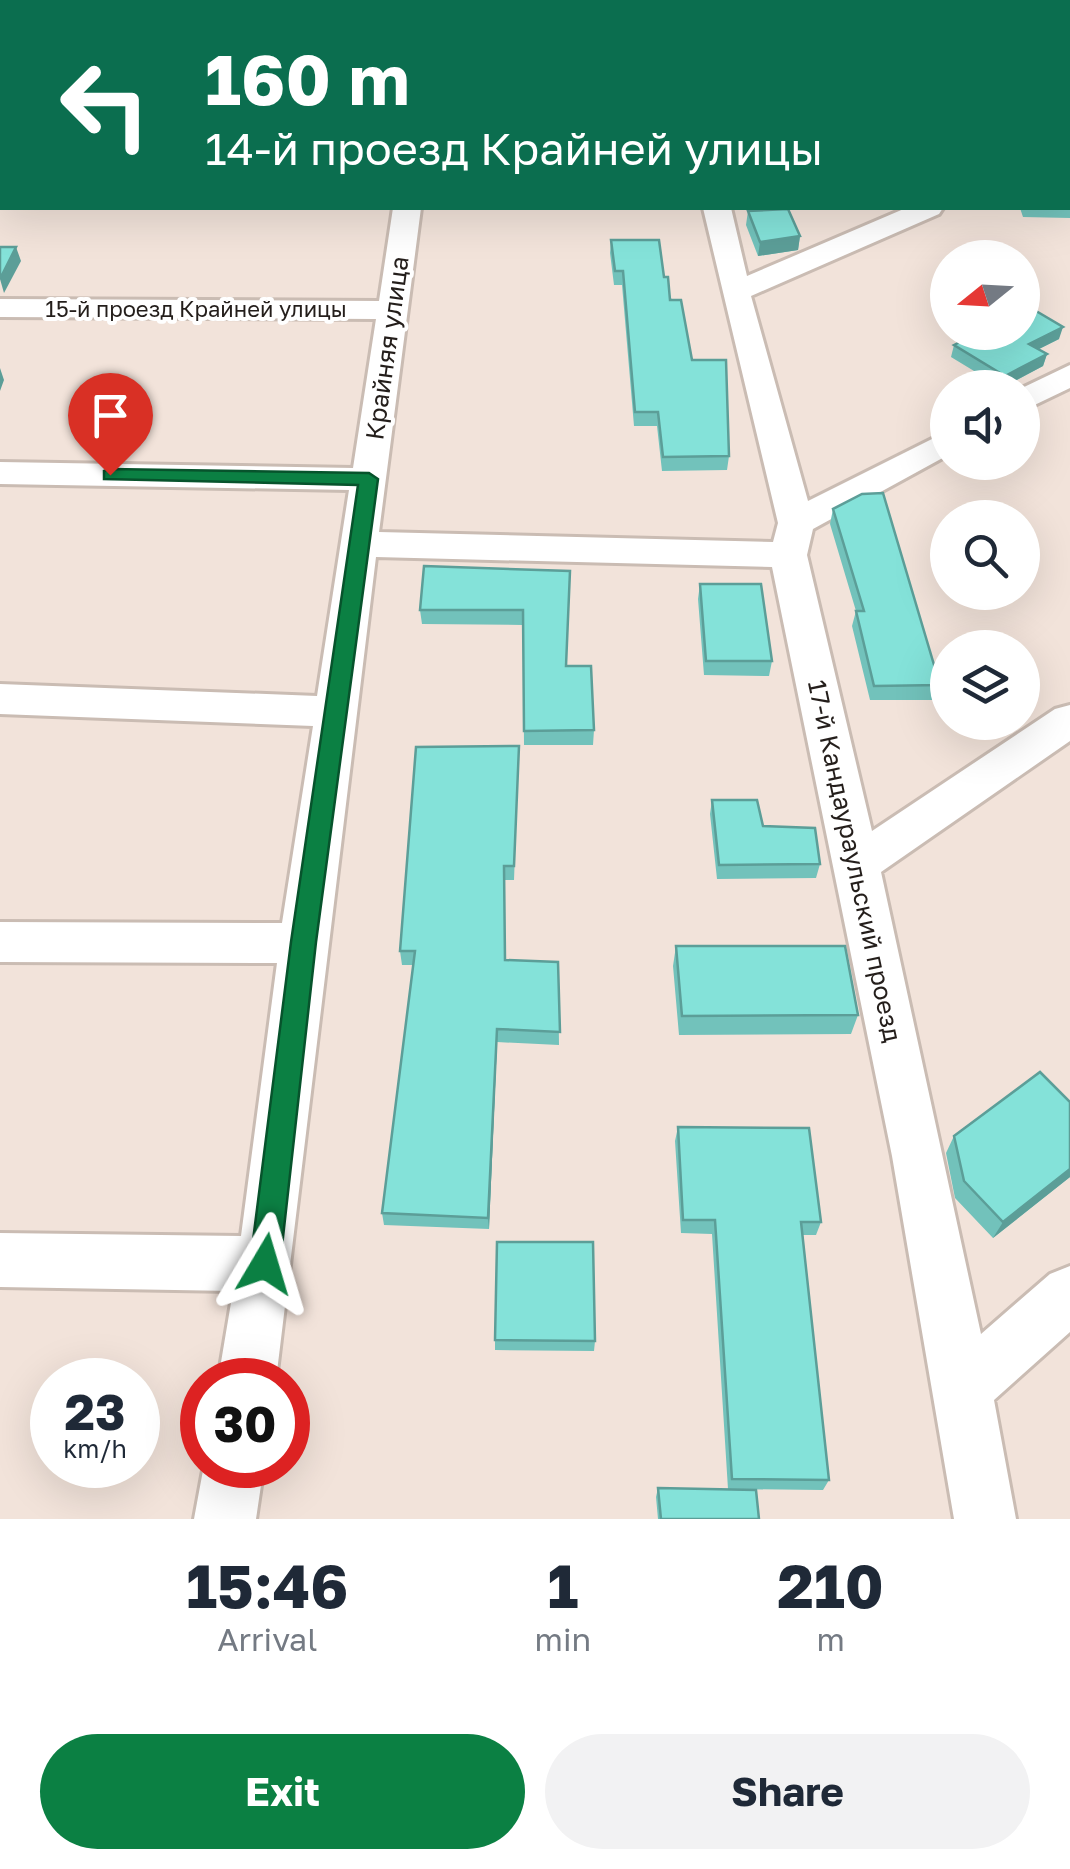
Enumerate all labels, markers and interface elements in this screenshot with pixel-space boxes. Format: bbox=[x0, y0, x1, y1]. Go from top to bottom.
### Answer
text: 160 m bbox=[205, 36, 410, 120]
icon: left bbox=[40, 40, 170, 170]
text: 14-й проезд Крайней улицы bbox=[205, 121, 823, 175]
north arrow bbox=[930, 240, 1040, 350]
map controls bbox=[930, 240, 1040, 740]
street label: Крайняя улица bbox=[358, 254, 415, 442]
street label: 15-й проезд Крайней улицы bbox=[45, 295, 347, 322]
button: sound bbox=[930, 370, 1040, 480]
pin bbox=[68, 373, 153, 476]
icon: arrive bbox=[83, 388, 138, 443]
button: search bbox=[930, 500, 1040, 610]
button: layers bbox=[930, 630, 1040, 740]
street label: 17-й Кандаураульский проезд bbox=[802, 677, 909, 1045]
position arrow bbox=[213, 1212, 317, 1316]
speed limit sign: 30 bbox=[180, 1358, 310, 1488]
text: 23 bbox=[64, 1381, 125, 1441]
text: km/h bbox=[63, 1433, 127, 1464]
text: 15:46 bbox=[186, 1549, 348, 1621]
text: 1 bbox=[547, 1549, 578, 1621]
text: 210 bbox=[777, 1549, 884, 1621]
text: Arrival bbox=[217, 1620, 317, 1658]
text: min bbox=[535, 1620, 591, 1658]
text: m bbox=[816, 1620, 845, 1658]
button: Exit bbox=[40, 1734, 525, 1849]
button: Share bbox=[545, 1734, 1030, 1849]

